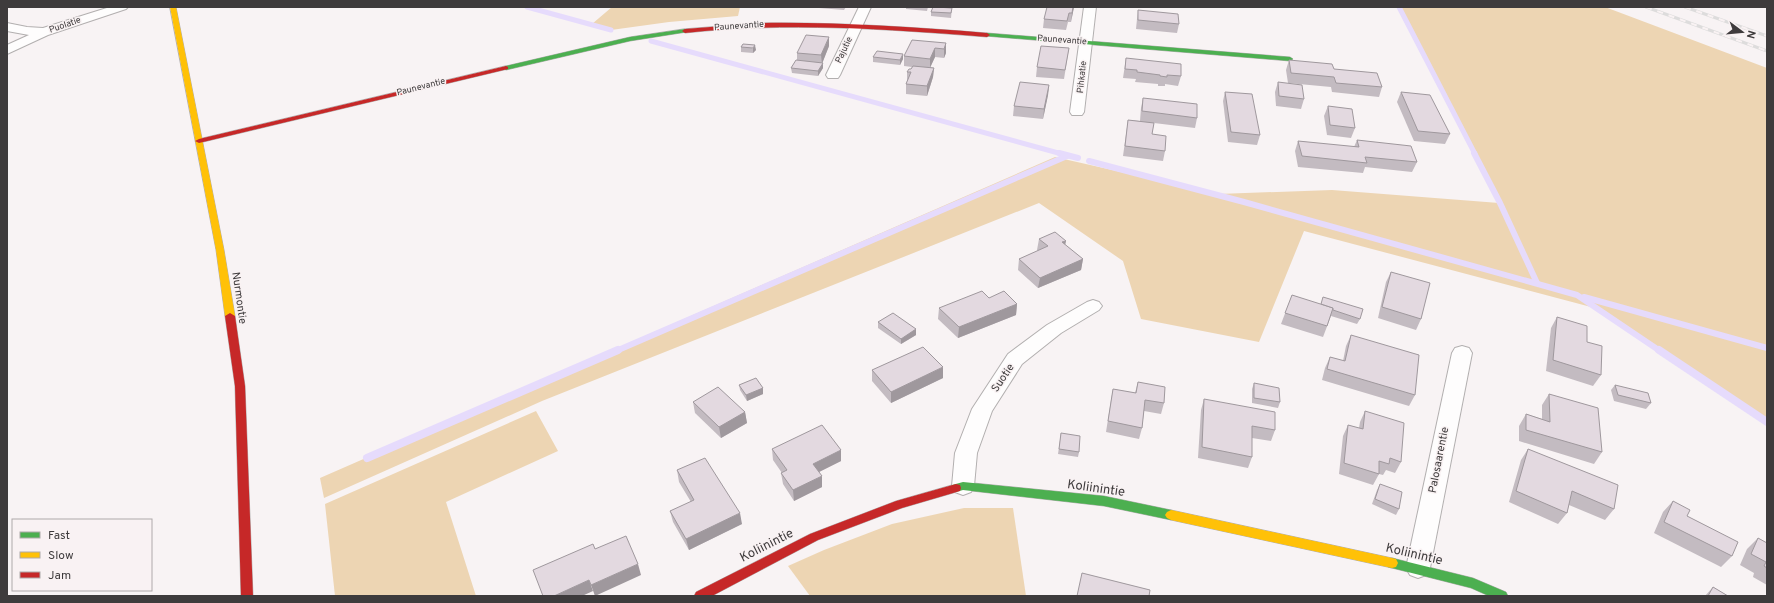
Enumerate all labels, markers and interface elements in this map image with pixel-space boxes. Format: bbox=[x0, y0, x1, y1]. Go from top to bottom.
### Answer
north arrow bbox=[1722, 12, 1762, 52]
street label: Puolatie bbox=[48, 14, 82, 36]
street label: Paunevantie bbox=[714, 19, 764, 33]
text: N bbox=[1743, 29, 1758, 40]
street label: Paunevantie bbox=[1037, 33, 1087, 47]
street label: Pajutie bbox=[833, 35, 855, 65]
street label: Pihkatie bbox=[1075, 60, 1089, 94]
street label: Paunevantie bbox=[396, 76, 447, 98]
street label: Nurmontie bbox=[228, 271, 250, 325]
street label: Suotie bbox=[988, 361, 1018, 395]
street label: Palosaarentie bbox=[1426, 426, 1452, 494]
street label: Koliinintie bbox=[1066, 477, 1126, 501]
legend bbox=[12, 519, 152, 591]
street label: Koliinintie bbox=[737, 526, 797, 566]
text: Fast bbox=[48, 528, 70, 544]
street label: Koliinintie bbox=[1384, 541, 1444, 569]
text: Slow bbox=[48, 548, 74, 564]
text: Jam bbox=[48, 568, 71, 584]

